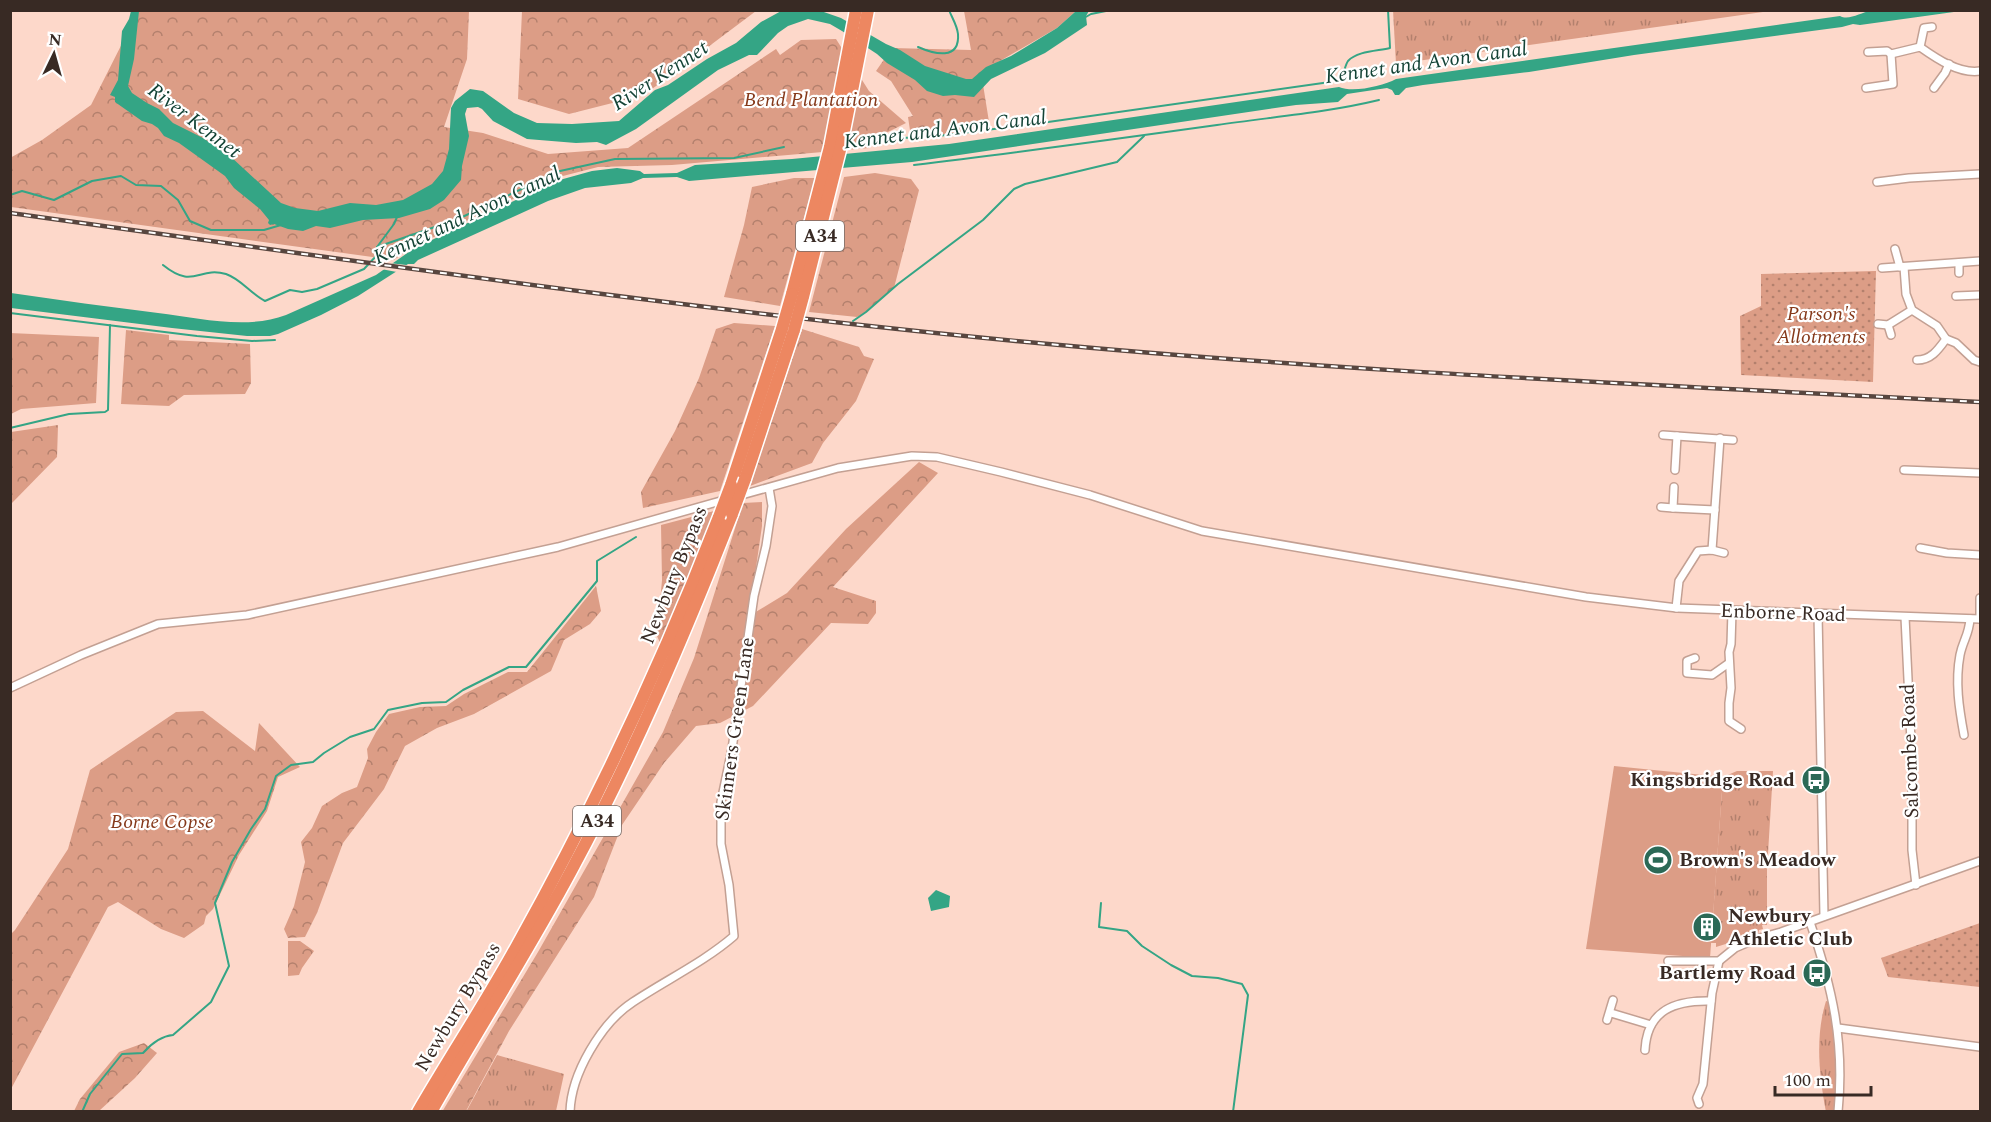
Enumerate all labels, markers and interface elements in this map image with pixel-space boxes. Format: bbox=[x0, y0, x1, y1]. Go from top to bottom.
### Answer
north arrow bbox=[24, 24, 84, 84]
text: N bbox=[48, 28, 63, 53]
water label: River Kennet bbox=[605, 32, 715, 119]
water label: Kennet and Avon Canal bbox=[1323, 33, 1530, 93]
water label: River Kennet bbox=[140, 75, 248, 167]
park label: Bend Plantation bbox=[744, 85, 879, 115]
water label: Kennet and Avon Canal bbox=[842, 102, 1049, 158]
water label: Kennet and Avon Canal bbox=[368, 158, 567, 274]
road number: A34 bbox=[796, 221, 844, 251]
park label: Parson's Allotments bbox=[1776, 299, 1865, 352]
street label: Newbury Bypass bbox=[633, 501, 715, 649]
street label: Enborne Road bbox=[1720, 596, 1846, 630]
street label: Skinners Green Lane bbox=[707, 635, 763, 823]
street label: Salcombe Road bbox=[1893, 683, 1927, 819]
bus stop icon: Kingsbridge Road bbox=[1800, 764, 1832, 796]
place label: Kingsbridge Road bbox=[1630, 765, 1795, 795]
road number: A34 bbox=[573, 806, 621, 836]
park label: Borne Copse bbox=[110, 807, 214, 837]
sports icon: Brown's Meadow bbox=[1642, 844, 1674, 876]
place label: Brown's Meadow bbox=[1679, 845, 1837, 875]
place label: Newbury Athletic Club bbox=[1728, 901, 1853, 954]
building icon: Newbury Athletic Club bbox=[1691, 911, 1723, 943]
street label: Newbury Bypass bbox=[407, 936, 509, 1078]
bus stop icon: Bartlemy Road bbox=[1801, 957, 1833, 989]
place label: Bartlemy Road bbox=[1659, 958, 1796, 988]
scale bar bbox=[1775, 1059, 1871, 1097]
text: 100 m bbox=[1784, 1067, 1831, 1094]

